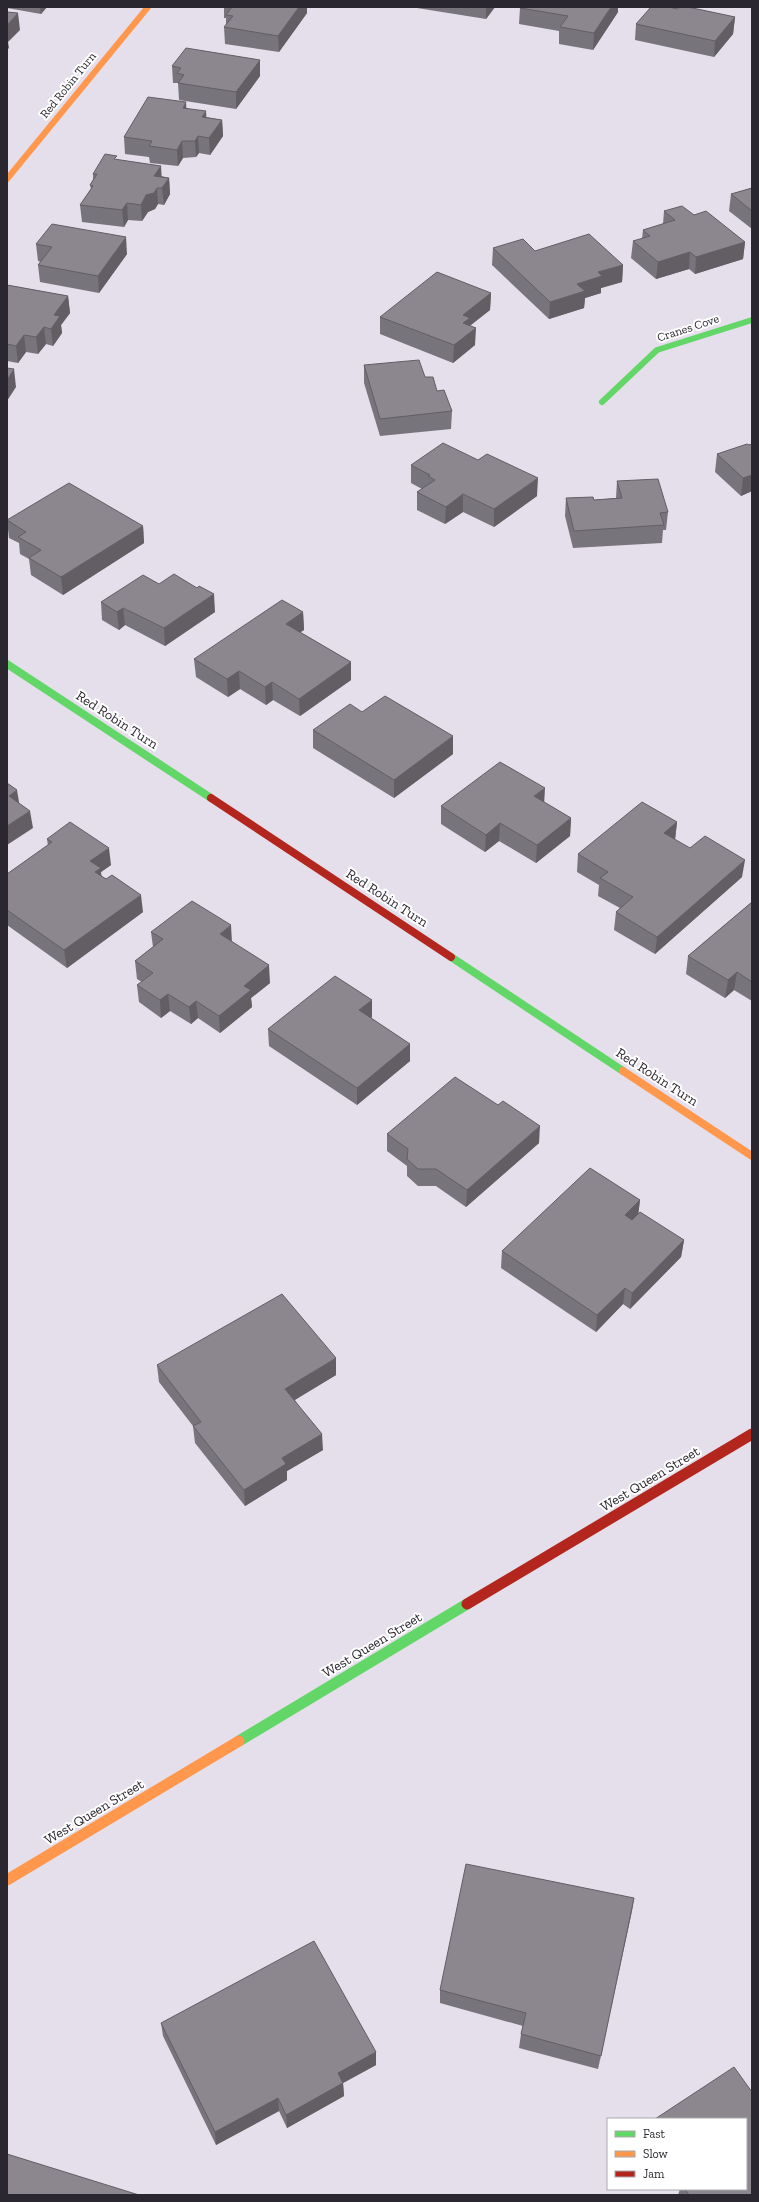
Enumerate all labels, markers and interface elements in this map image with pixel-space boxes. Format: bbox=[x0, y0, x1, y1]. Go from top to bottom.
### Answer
street label: Red Robin Turn bbox=[37, 49, 99, 121]
street label: Cranes Cove bbox=[655, 311, 721, 345]
street label: Red Robin Turn bbox=[73, 687, 161, 753]
street label: Red Robin Turn bbox=[343, 865, 431, 931]
street label: Red Robin Turn bbox=[613, 1044, 701, 1110]
street label: West Queen Street bbox=[597, 1442, 703, 1515]
street label: West Queen Street bbox=[319, 1608, 425, 1681]
street label: West Queen Street bbox=[41, 1775, 147, 1848]
legend bbox=[607, 2118, 747, 2190]
text: Fast bbox=[643, 2127, 666, 2141]
text: Slow bbox=[643, 2147, 669, 2161]
text: Jam bbox=[643, 2167, 665, 2181]

